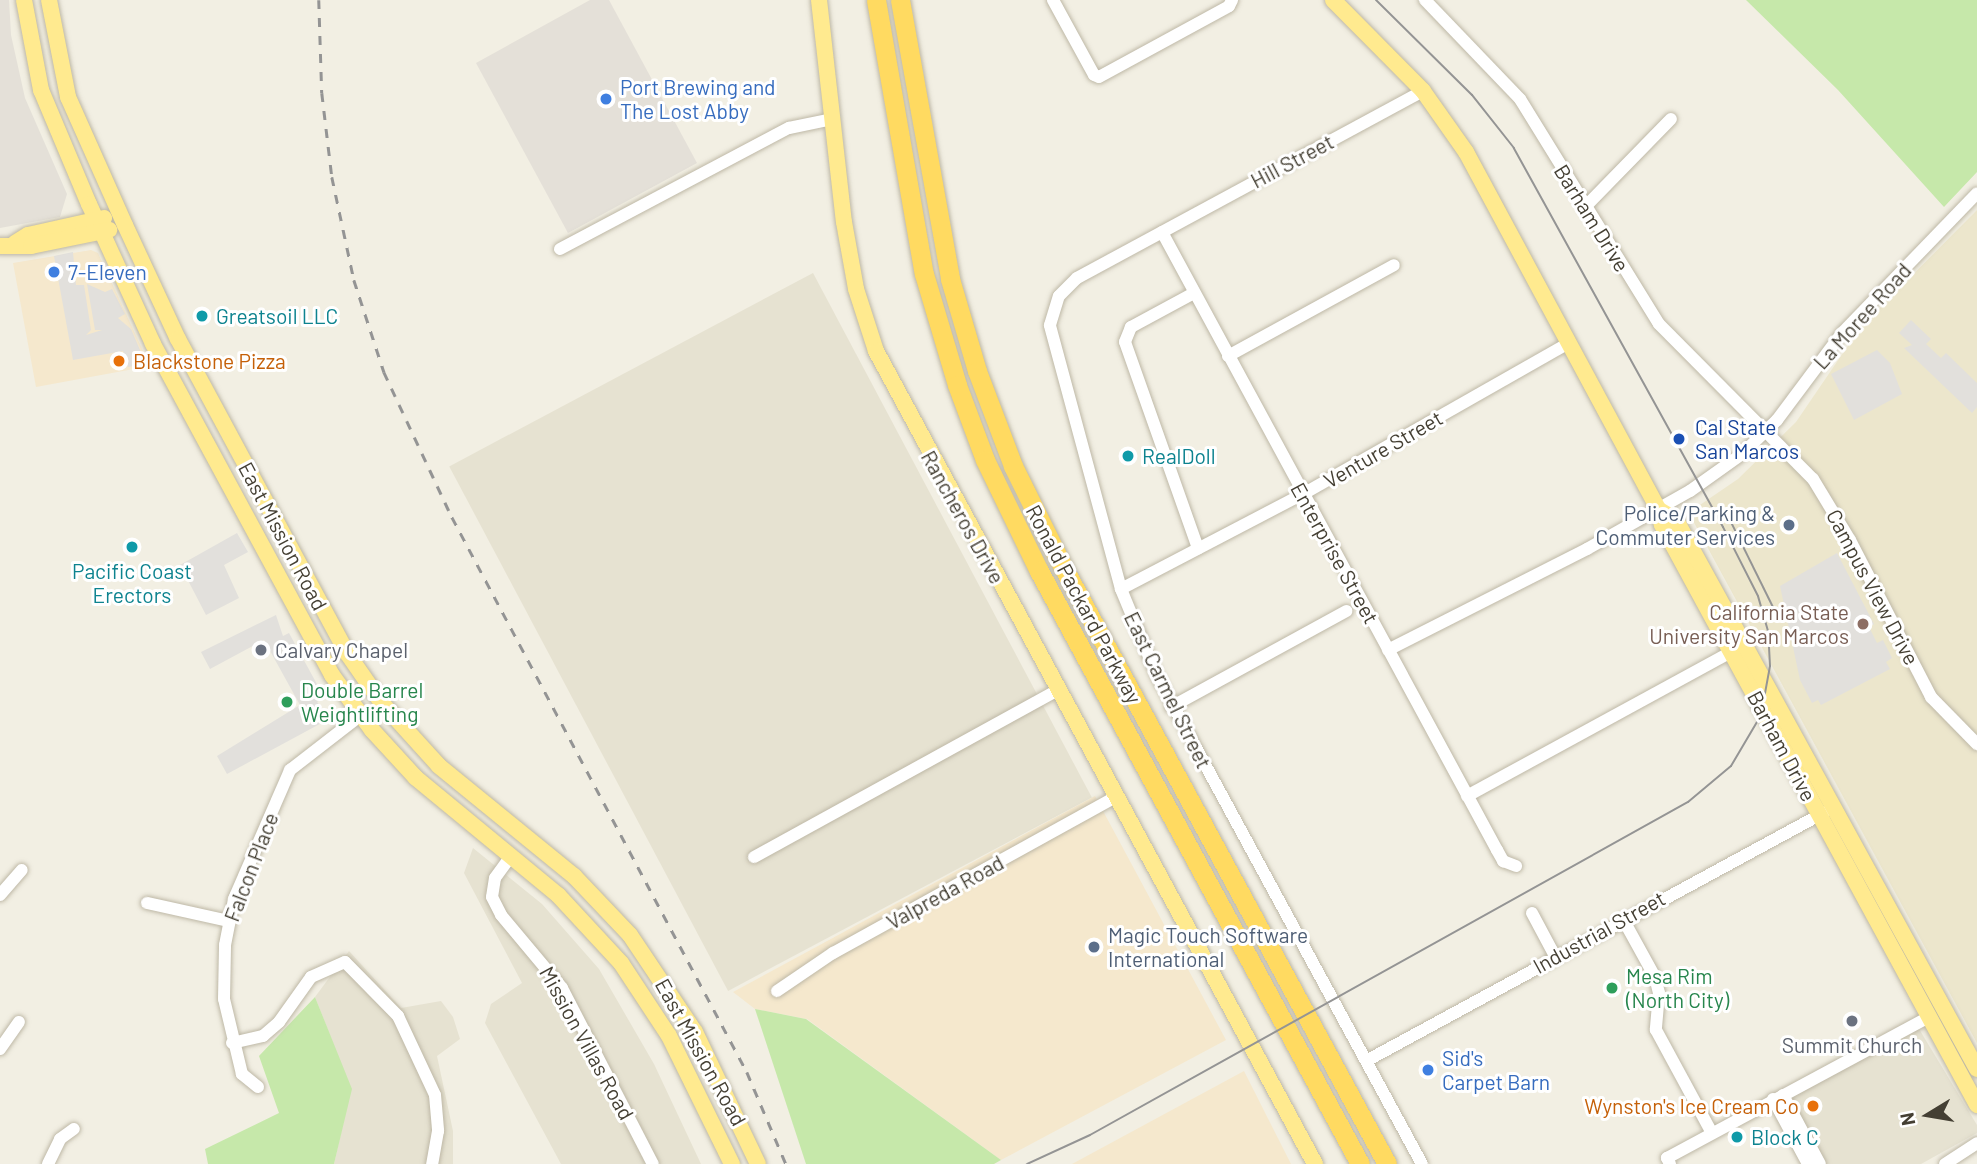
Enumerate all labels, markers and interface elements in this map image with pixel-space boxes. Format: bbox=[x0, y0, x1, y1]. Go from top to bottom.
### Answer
place label: Port Brewing and The Lost Abby bbox=[620, 74, 776, 124]
marker: Port Brewing and The Lost Abby bbox=[598, 91, 614, 107]
street label: Hill Street bbox=[1246, 129, 1338, 193]
street label: Barham Drive bbox=[1549, 160, 1635, 276]
street label: La Moree Road bbox=[1808, 258, 1916, 374]
place label: 7-Eleven bbox=[68, 259, 147, 285]
marker: 7-Eleven bbox=[46, 264, 62, 280]
place label: Greatsoil LLC bbox=[216, 303, 338, 329]
marker: Greatsoil LLC bbox=[194, 308, 210, 324]
place label: Blackstone Pizza bbox=[133, 348, 286, 374]
marker: Blackstone Pizza bbox=[111, 353, 127, 369]
street label: Venture Street bbox=[1319, 405, 1447, 493]
place label: Cal State San Marcos bbox=[1695, 414, 1799, 464]
marker: Cal State San Marcos bbox=[1669, 429, 1689, 449]
place label: RealDoll bbox=[1142, 443, 1216, 469]
street label: Rancheros Drive bbox=[916, 446, 1010, 588]
marker: RealDoll bbox=[1120, 448, 1136, 464]
street label: East Mission Road bbox=[233, 458, 333, 614]
street label: Enterprise Street bbox=[1286, 478, 1384, 628]
street label: Ronald Packard Parkway bbox=[1021, 500, 1147, 708]
place label: Police/Parking & Commuter Services bbox=[1595, 500, 1775, 550]
street label: Campus View Drive bbox=[1821, 505, 1925, 669]
marker: Police/Parking & Commuter Services bbox=[1781, 517, 1797, 533]
marker: Pacific Coast Erectors bbox=[124, 539, 140, 555]
place label: Pacific Coast Erectors bbox=[72, 558, 192, 608]
place label: California State University San Marcos bbox=[1649, 599, 1849, 649]
street label: East Carmel Street bbox=[1119, 608, 1217, 772]
marker: California State University San Marcos bbox=[1855, 616, 1871, 632]
place label: Calvary Chapel bbox=[275, 637, 408, 663]
marker: Calvary Chapel bbox=[253, 642, 269, 658]
place label: Double Barrel Weightlifting bbox=[301, 677, 423, 727]
street label: Barham Drive bbox=[1742, 686, 1822, 806]
marker: Double Barrel Weightlifting bbox=[279, 694, 295, 710]
street label: Falcon Place bbox=[219, 809, 283, 925]
street label: Valpreda Road bbox=[882, 849, 1008, 935]
street label: Industrial Street bbox=[1529, 885, 1669, 979]
place label: Magic Touch Software International bbox=[1108, 922, 1308, 972]
marker: Magic Touch Software International bbox=[1086, 939, 1102, 955]
street label: Mission Villas Road bbox=[534, 962, 640, 1124]
place label: Mesa Rim (North City) bbox=[1626, 963, 1729, 1013]
street label: East Mission Road bbox=[650, 974, 752, 1130]
marker: Mesa Rim (North City) bbox=[1604, 980, 1620, 996]
marker: Summit Church bbox=[1844, 1013, 1860, 1029]
place label: Summit Church bbox=[1782, 1032, 1922, 1058]
place label: Sid's Carpet Barn bbox=[1442, 1045, 1550, 1095]
marker: Sid's Carpet Barn bbox=[1420, 1062, 1436, 1078]
north arrow bbox=[1893, 1080, 1963, 1150]
place label: Wynston's Ice Cream Co bbox=[1584, 1093, 1799, 1119]
marker: Wynston's Ice Cream Co bbox=[1805, 1098, 1821, 1114]
text: N bbox=[1894, 1111, 1919, 1128]
place label: Block C bbox=[1751, 1124, 1819, 1150]
marker: Block C bbox=[1729, 1129, 1745, 1145]

